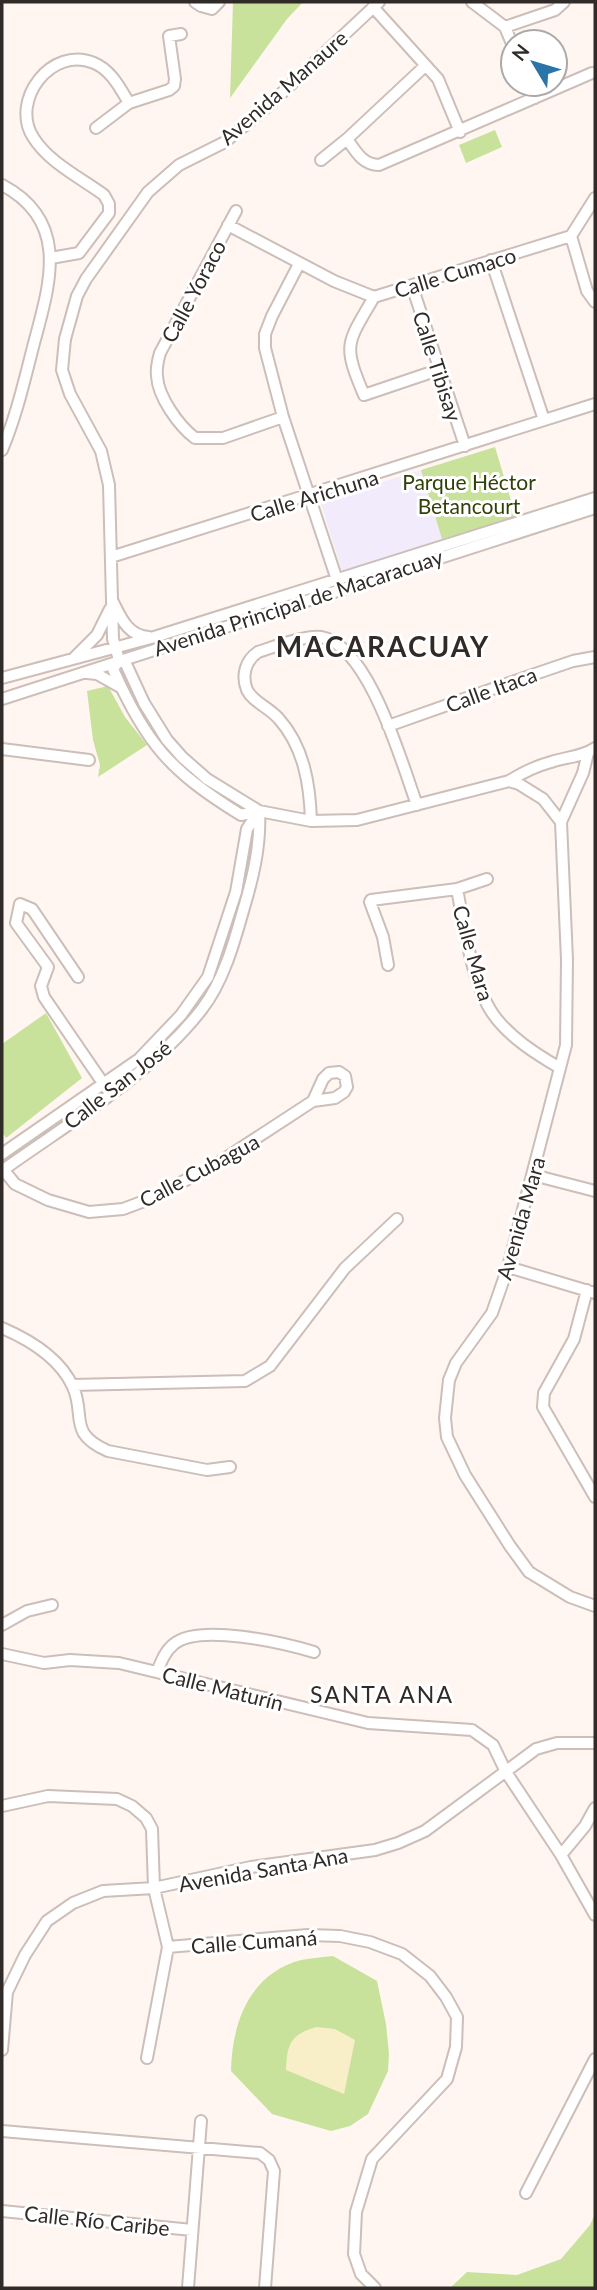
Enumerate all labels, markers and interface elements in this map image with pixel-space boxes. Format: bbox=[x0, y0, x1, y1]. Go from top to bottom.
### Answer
street label: Avenida Manaure bbox=[214, 25, 352, 149]
north arrow bbox=[499, 28, 569, 98]
text: N bbox=[507, 39, 534, 65]
street label: Calle Yoraco bbox=[156, 235, 230, 346]
street label: Calle Cumaco bbox=[391, 242, 519, 302]
street label: Calle Tibisay bbox=[408, 308, 468, 424]
street label: Calle Arichuna bbox=[247, 464, 381, 526]
park label: Parque Héctor Betancourt bbox=[402, 469, 536, 518]
street label: Avenida Principal de Macaracuay bbox=[150, 543, 446, 661]
district label: MACARACUAY bbox=[276, 629, 490, 663]
street label: Calle Itaca bbox=[442, 661, 540, 717]
street label: Calle Mara bbox=[448, 902, 500, 1004]
street label: Calle San José bbox=[58, 1034, 176, 1134]
street label: Calle Cubagua bbox=[135, 1128, 263, 1212]
street label: Avenida Mara bbox=[490, 1154, 550, 1282]
street label: Calle Maturín bbox=[160, 1661, 286, 1715]
district label: SANTA ANA bbox=[310, 1680, 454, 1708]
street label: Avenida Santa Ana bbox=[176, 1842, 350, 1896]
street label: Calle Cumaná bbox=[190, 1924, 318, 1958]
street label: Calle Río Caribe bbox=[23, 2200, 171, 2240]

